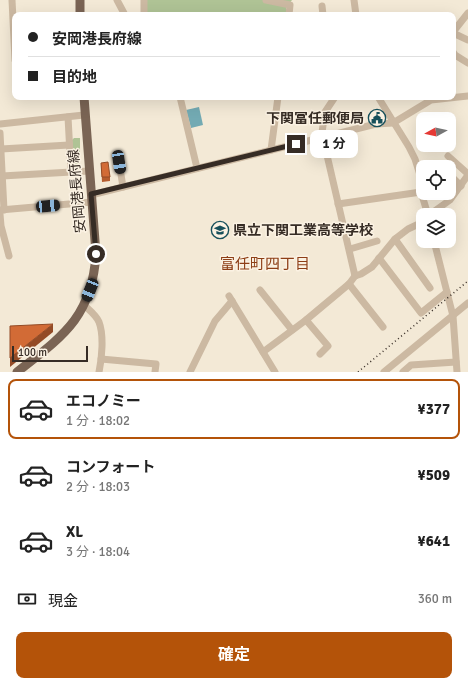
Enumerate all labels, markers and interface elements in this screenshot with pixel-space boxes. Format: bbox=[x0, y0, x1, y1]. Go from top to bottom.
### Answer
text: 安岡港長府線 bbox=[52, 30, 142, 48]
text: 目的地 bbox=[52, 68, 97, 86]
public building icon: 下関冨任郵便局 bbox=[367, 108, 387, 128]
place label: 下関冨任郵便局 bbox=[266, 110, 364, 127]
north arrow bbox=[416, 112, 456, 152]
map controls bbox=[416, 112, 456, 248]
callout: 1 分 bbox=[310, 130, 358, 158]
route end bbox=[287, 135, 305, 153]
text: 1 分 bbox=[323, 136, 345, 152]
street label: 安岡港長府線 bbox=[65, 148, 89, 234]
car bbox=[111, 149, 127, 175]
button: locate bbox=[416, 160, 456, 200]
car bbox=[36, 199, 60, 213]
button: layers bbox=[416, 208, 456, 248]
school or university icon: 県立下関工業高等学校 bbox=[210, 220, 230, 240]
place label: 県立下関工業高等学校 bbox=[233, 222, 373, 239]
route start bbox=[87, 245, 105, 263]
district label: 富任町四丁目 bbox=[220, 255, 310, 273]
car bbox=[80, 277, 100, 303]
scale bar bbox=[12, 344, 88, 363]
text: 100 m bbox=[18, 346, 47, 359]
icon: car bbox=[18, 391, 54, 427]
text: エコノミー bbox=[66, 392, 141, 410]
text: ¥377 bbox=[418, 400, 450, 418]
text: 1 分 · 18:02 bbox=[66, 413, 130, 429]
icon: car bbox=[18, 457, 54, 493]
text: コンフォート bbox=[66, 458, 156, 476]
text: ¥509 bbox=[418, 466, 450, 484]
text: 2 分 · 18:03 bbox=[66, 479, 130, 495]
icon: car bbox=[18, 523, 54, 559]
text: XL bbox=[66, 523, 83, 541]
text: ¥641 bbox=[418, 532, 450, 550]
text: 3 分 · 18:04 bbox=[66, 544, 130, 560]
icon: cash bbox=[16, 588, 38, 610]
text: 360 m bbox=[418, 591, 452, 607]
text: 現金 bbox=[48, 592, 78, 610]
button: 確定 bbox=[16, 632, 452, 678]

